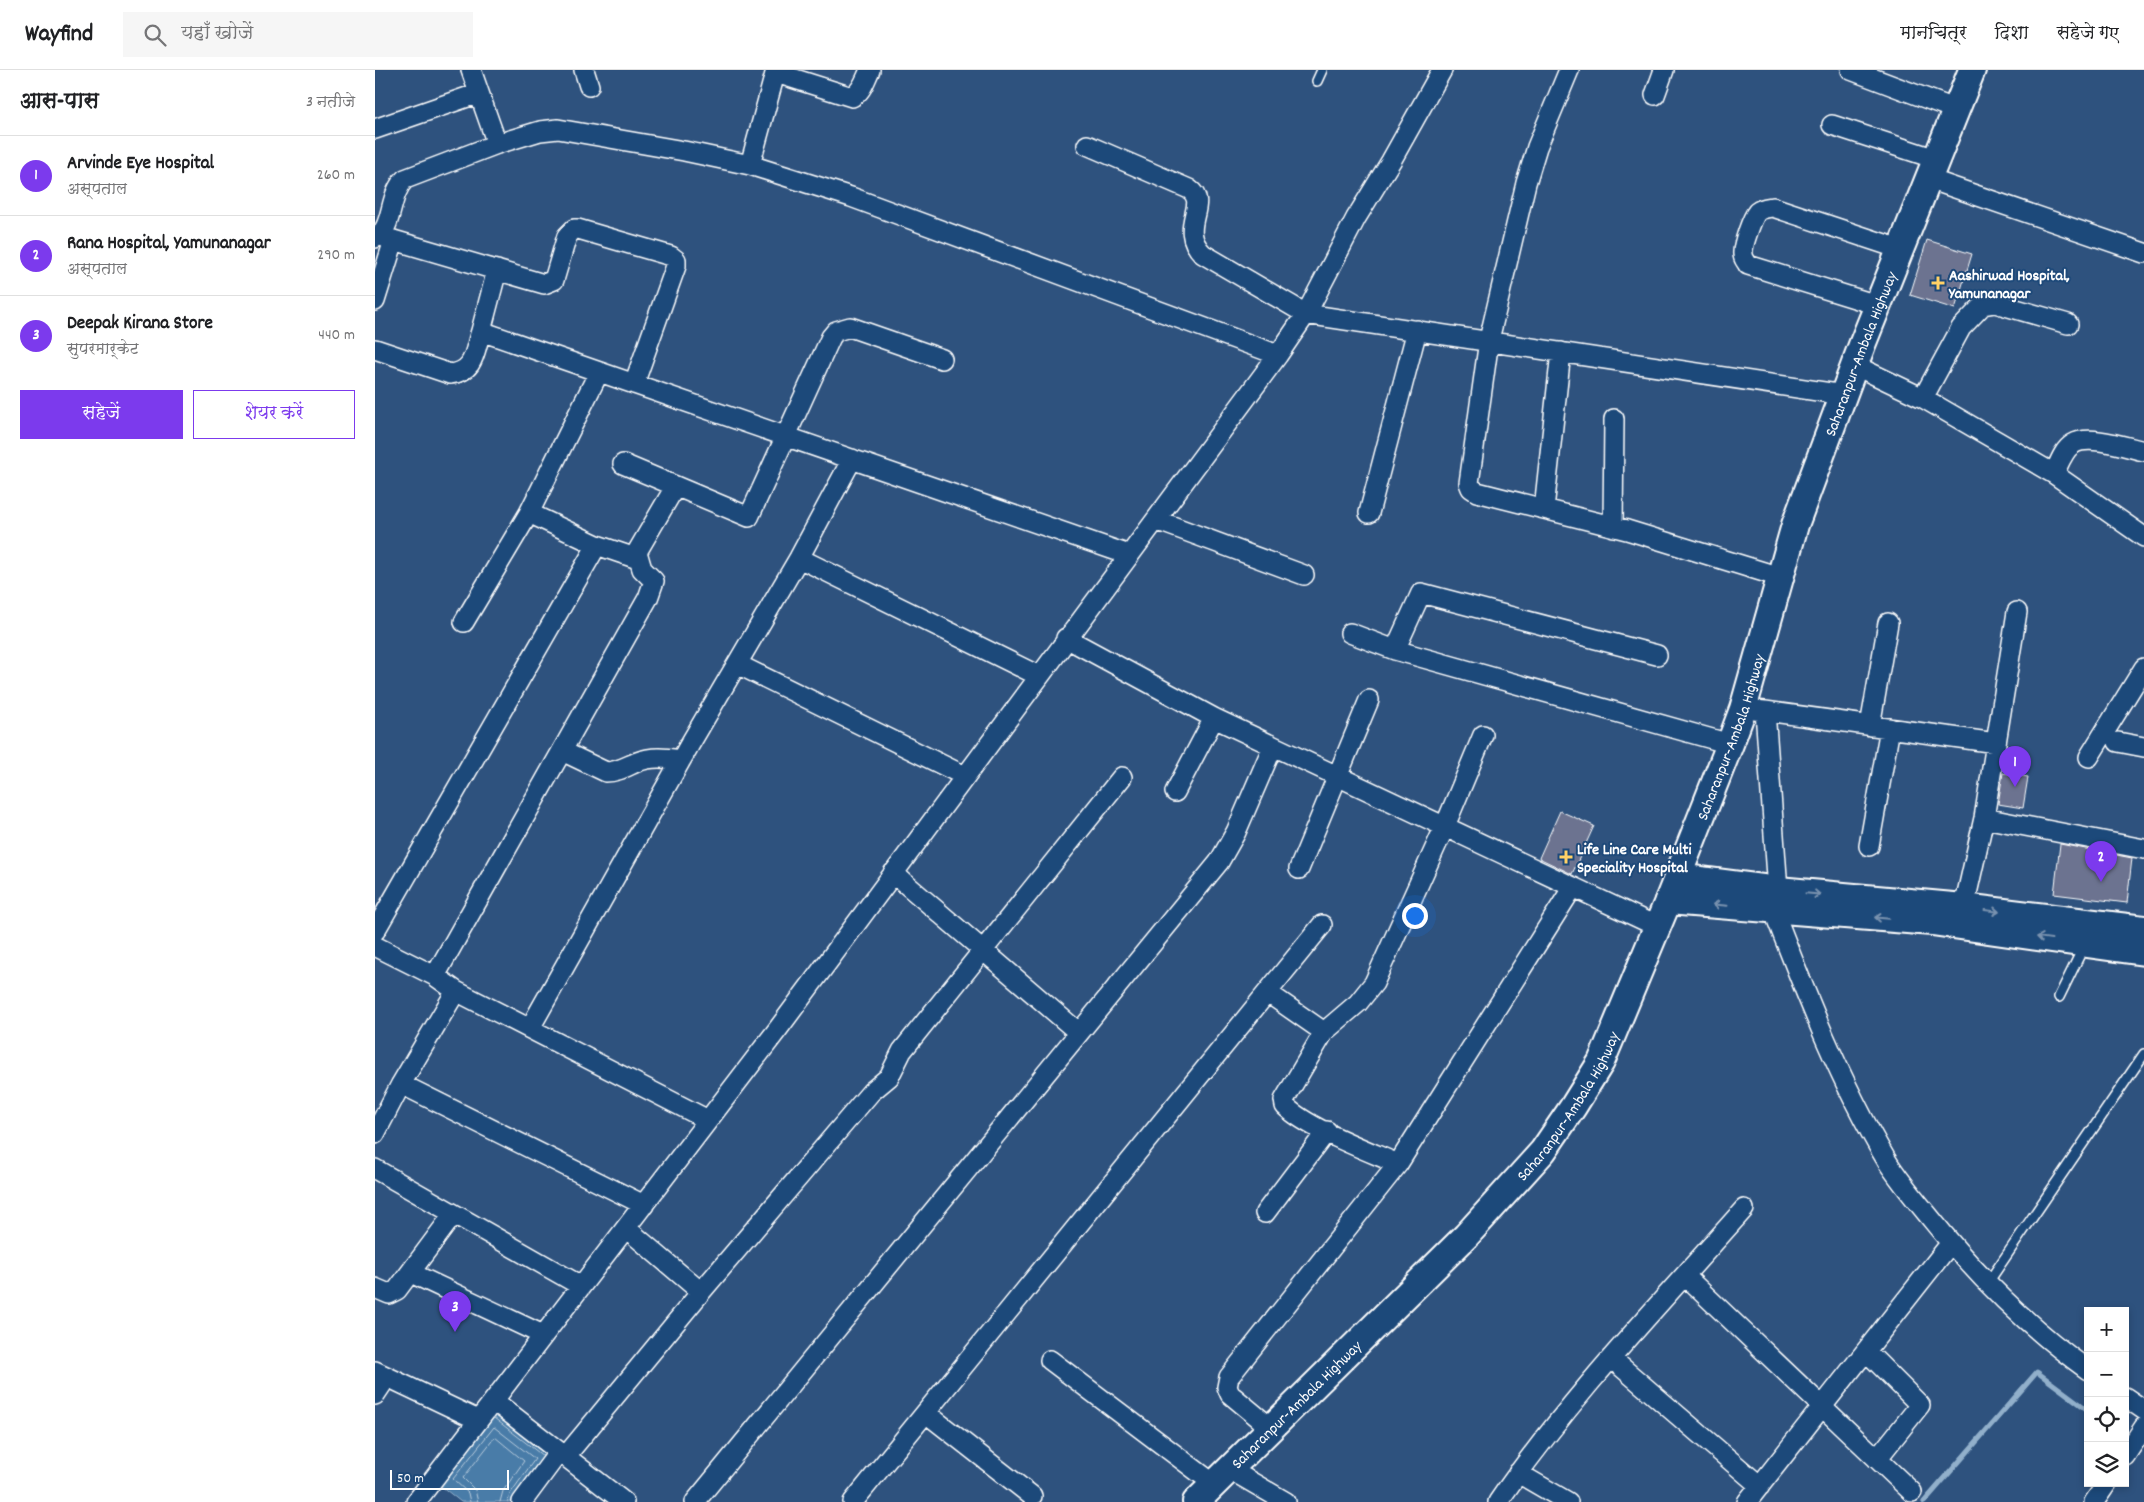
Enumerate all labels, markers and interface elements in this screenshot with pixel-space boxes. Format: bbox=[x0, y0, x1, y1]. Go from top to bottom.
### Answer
search box bbox=[123, 12, 473, 57]
text: Wayfind bbox=[25, 18, 93, 52]
icon: search bbox=[141, 21, 169, 49]
text: यहाँ खोजें bbox=[181, 21, 253, 48]
text: मानचित्र bbox=[1900, 22, 1967, 47]
text: दिशा bbox=[1995, 22, 2029, 47]
text: सहेजे गए bbox=[2057, 22, 2119, 47]
text: आस-पास bbox=[20, 88, 99, 118]
text: 3 नतीजे bbox=[306, 91, 355, 114]
text: Arvinde Eye Hospital bbox=[67, 151, 214, 178]
text: 1 bbox=[34, 164, 38, 187]
text: 260 m bbox=[317, 164, 355, 187]
text: अस्पताल bbox=[67, 178, 127, 201]
text: Rana Hospital, Yamunanagar bbox=[67, 231, 271, 258]
text: 2 bbox=[33, 244, 40, 267]
text: 290 m bbox=[317, 244, 355, 267]
text: अस्पताल bbox=[67, 258, 127, 281]
place label: Aashirwad Hospital, Yamunanagar bbox=[1948, 265, 2070, 306]
street label: Saharanpur-Ambala Highway bbox=[1820, 268, 1904, 440]
marker: Aashirwad Hospital, Yamunanagar bbox=[1931, 276, 1945, 290]
text: Deepak Kirana Store bbox=[67, 311, 213, 338]
text: 3 bbox=[32, 324, 40, 347]
text: 440 m bbox=[318, 324, 355, 347]
text: सुपरमार्केट bbox=[67, 338, 139, 361]
button: सहेजें bbox=[20, 390, 183, 439]
button: शेयर करें bbox=[193, 390, 355, 439]
street label: Saharanpur-Ambala Highway bbox=[1692, 651, 1772, 824]
pin: 1 bbox=[1999, 746, 2031, 787]
place label: Life Line Care Multi Speciality Hospital bbox=[1577, 839, 1691, 880]
pin: 2 bbox=[2085, 841, 2117, 882]
marker: Life Line Care Multi Speciality Hospital bbox=[1559, 850, 1573, 864]
one-way arrow bbox=[1804, 889, 1820, 898]
one-way arrow bbox=[1713, 900, 1729, 909]
your location bbox=[1402, 903, 1428, 929]
one-way arrow bbox=[1984, 906, 2000, 916]
one-way arrow bbox=[1875, 913, 1891, 923]
one-way arrow bbox=[2036, 932, 2052, 942]
street label: Saharanpur-Ambala Highway bbox=[1512, 1028, 1627, 1187]
pin: 3 bbox=[439, 1291, 471, 1332]
map controls bbox=[2084, 1307, 2129, 1487]
button: + bbox=[2084, 1307, 2129, 1352]
street label: Saharanpur-Ambala Highway bbox=[1227, 1336, 1368, 1475]
button: − bbox=[2084, 1352, 2129, 1397]
button: locate bbox=[2084, 1397, 2129, 1442]
button: layers bbox=[2084, 1442, 2129, 1487]
scale bar bbox=[390, 1467, 509, 1490]
text: 50 m bbox=[397, 1469, 424, 1489]

